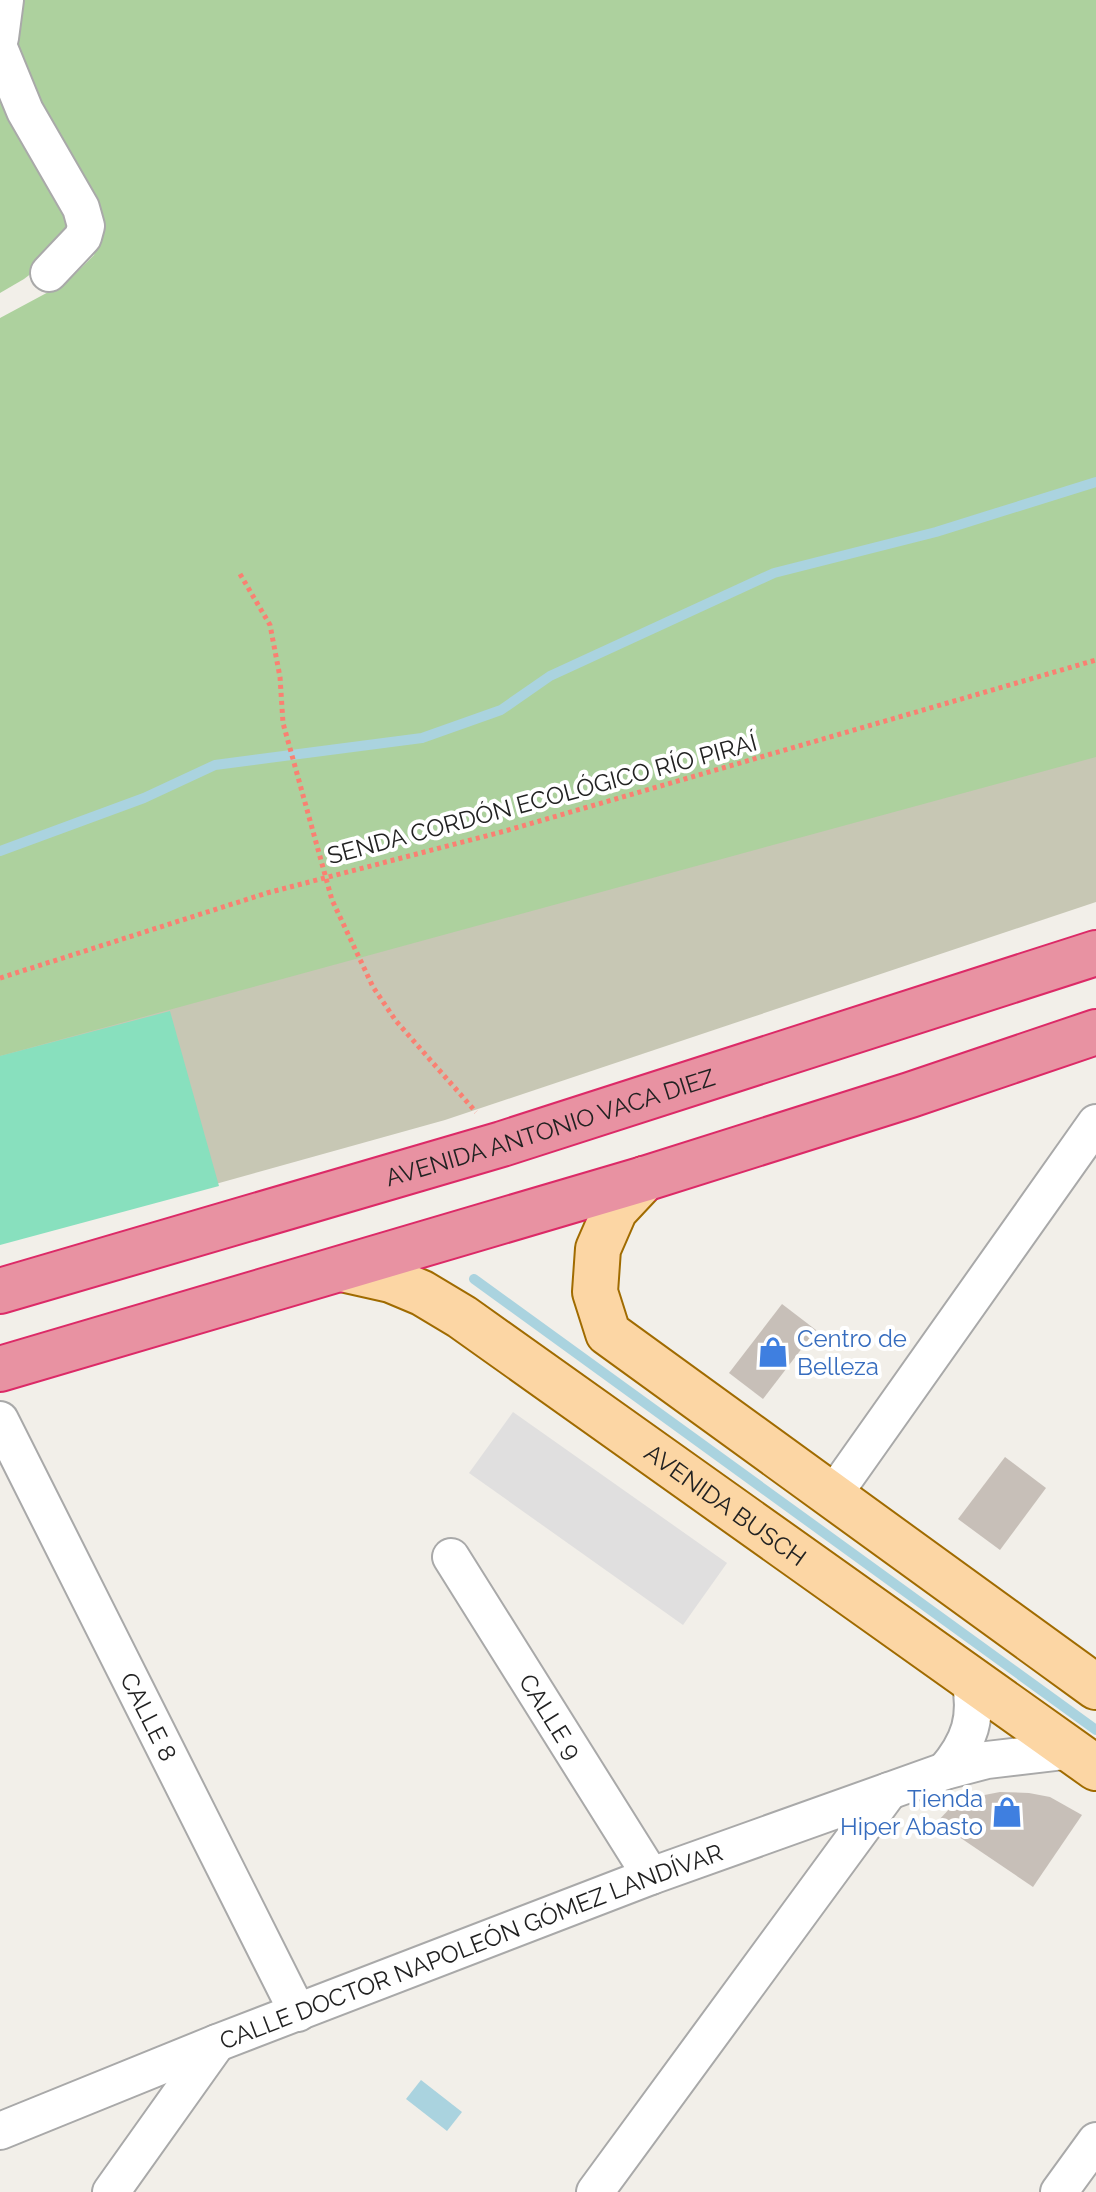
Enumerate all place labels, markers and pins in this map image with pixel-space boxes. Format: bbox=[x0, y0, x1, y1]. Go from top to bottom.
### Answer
place label: Centro de Belleza bbox=[797, 1324, 907, 1381]
shop icon: Centro de Belleza bbox=[756, 1335, 790, 1369]
place label: Tienda Hiper Abasto bbox=[840, 1784, 983, 1841]
shop icon: Tienda Hiper Abasto bbox=[990, 1795, 1024, 1829]

